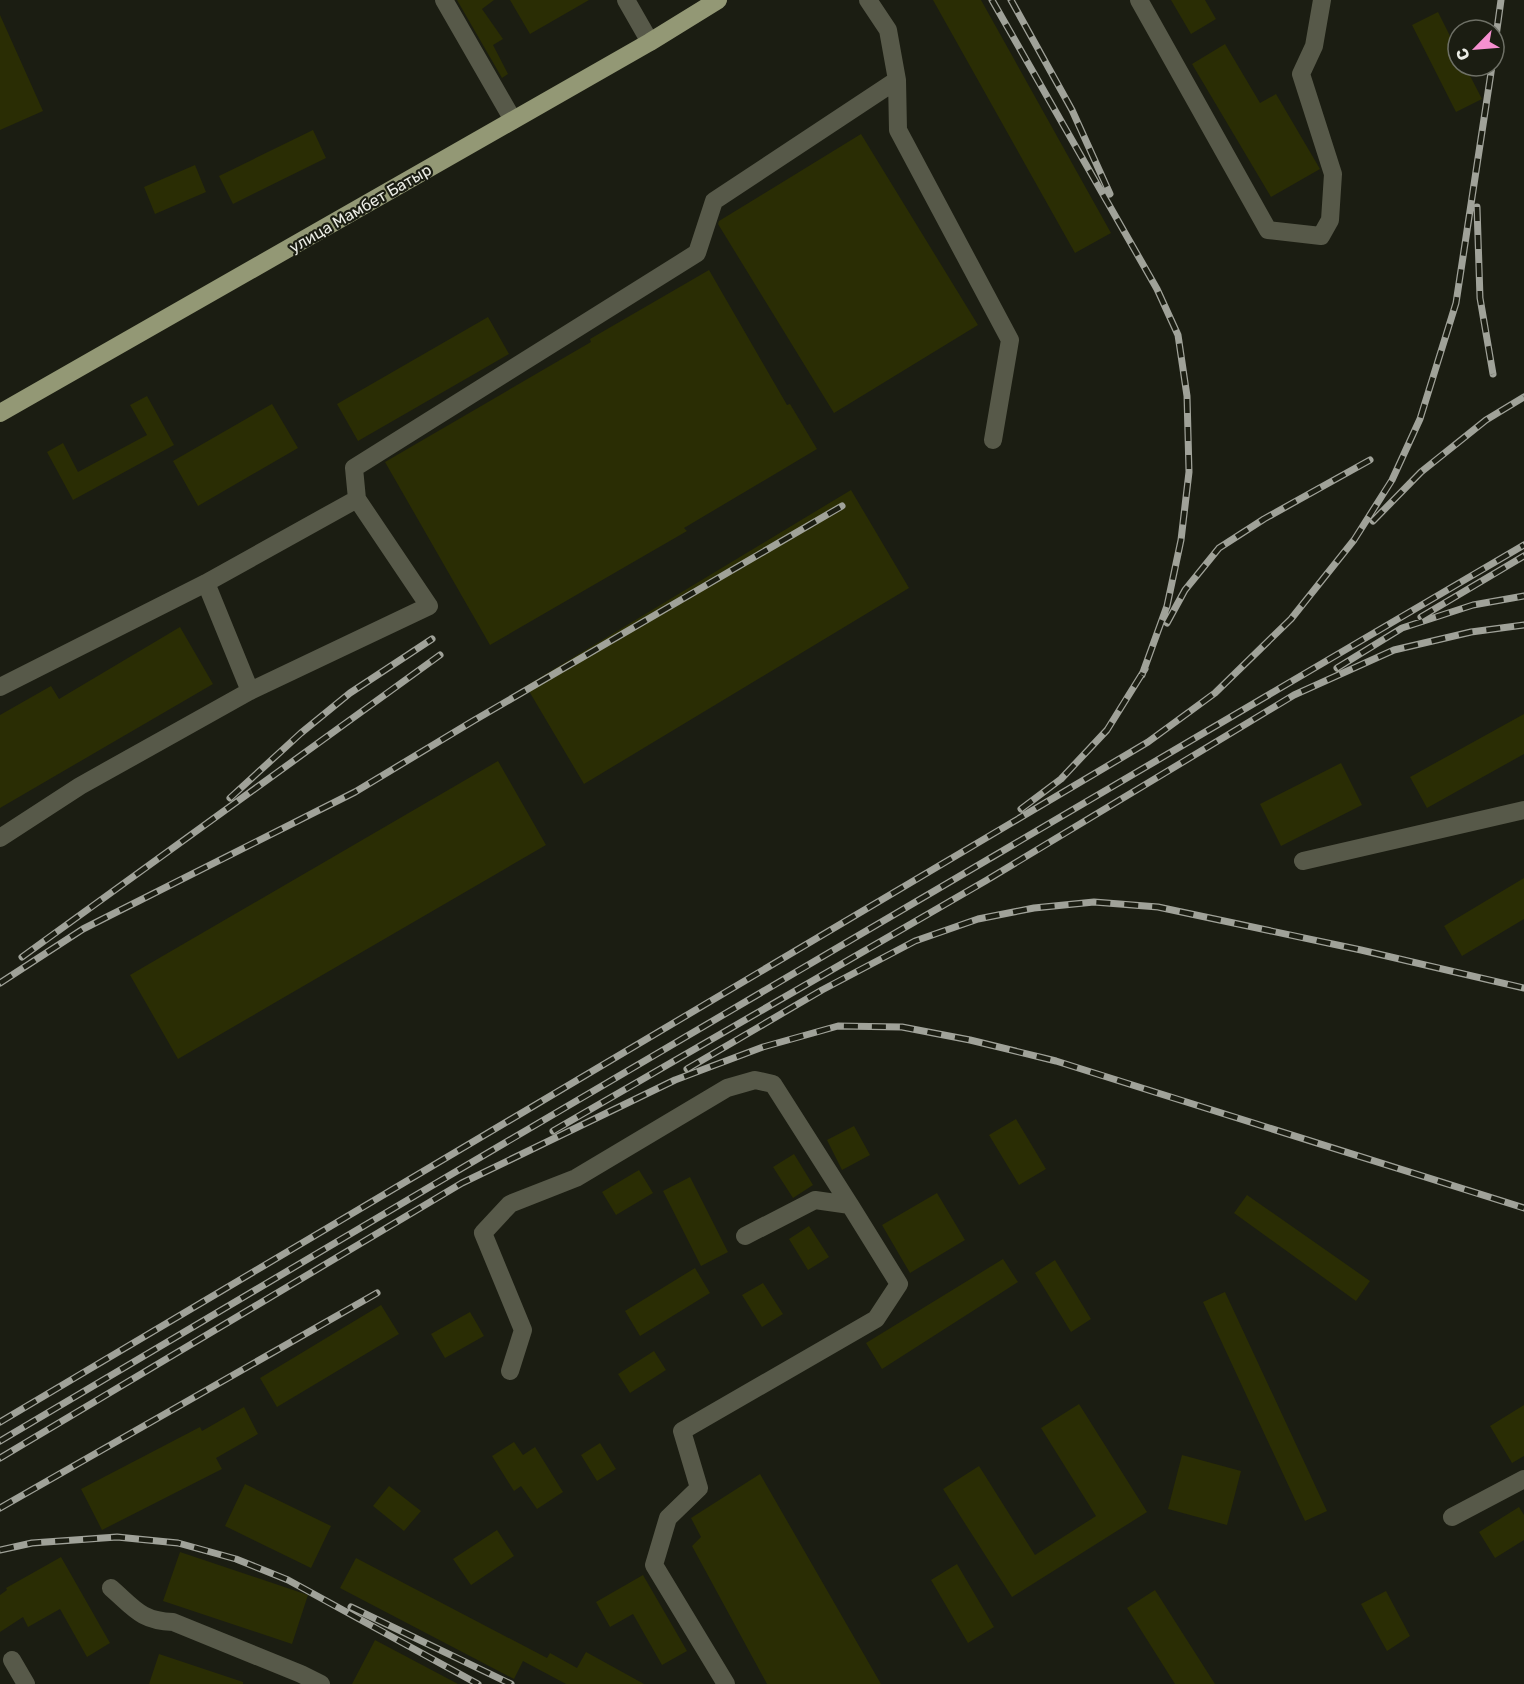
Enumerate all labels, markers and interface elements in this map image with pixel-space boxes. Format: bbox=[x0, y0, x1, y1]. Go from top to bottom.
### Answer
north arrow bbox=[1446, 18, 1506, 78]
text: С bbox=[1452, 45, 1474, 63]
street label: улица Мамбет Батыр bbox=[286, 160, 435, 257]

